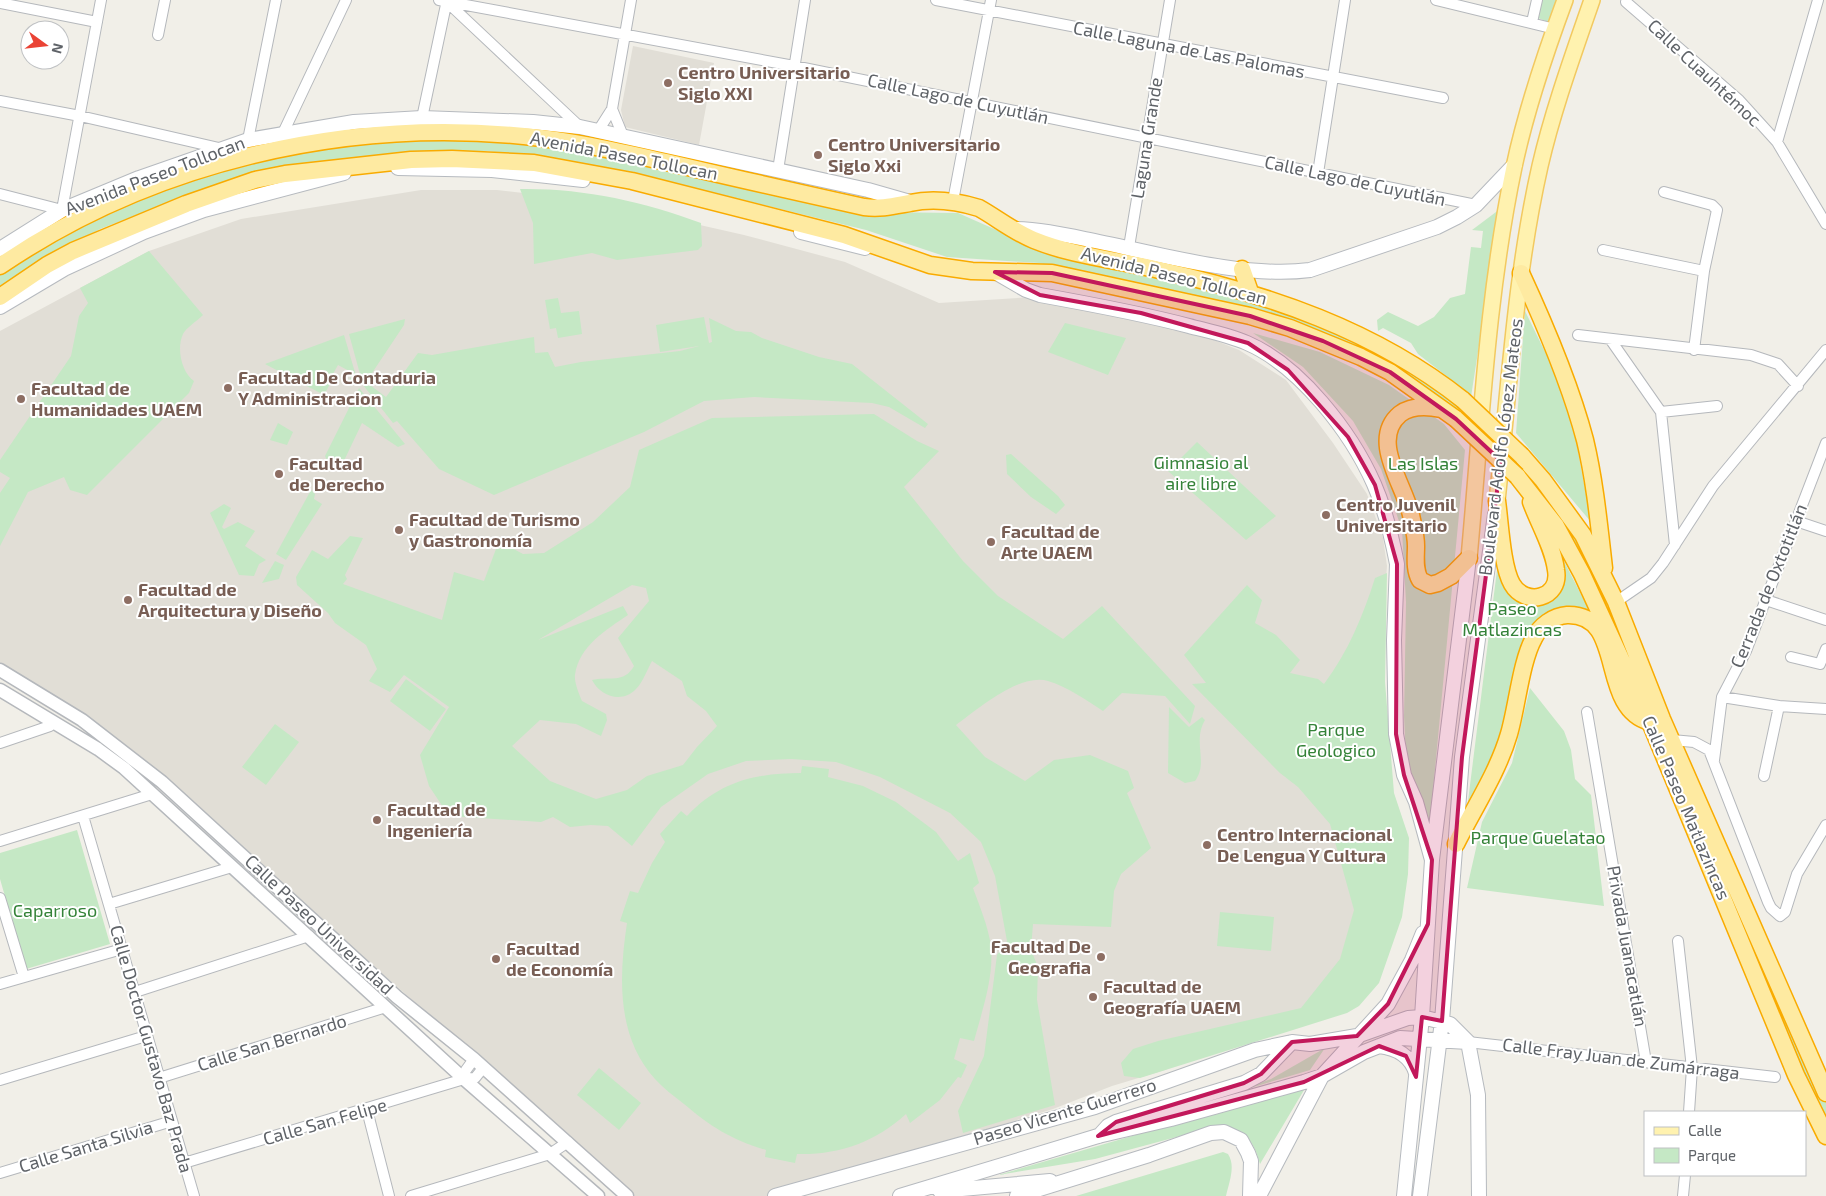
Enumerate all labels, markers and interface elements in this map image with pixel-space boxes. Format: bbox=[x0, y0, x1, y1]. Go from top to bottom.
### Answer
street label: Calle Cuauhtémoc bbox=[1643, 14, 1766, 131]
street label: Calle Laguna de Las Palomas bbox=[1072, 16, 1307, 82]
north arrow bbox=[20, 20, 70, 70]
text: N bbox=[49, 41, 68, 56]
place label: Centro Universitario Siglo XXI bbox=[678, 61, 850, 104]
street label: Calle Lago de Cuyutlán bbox=[866, 68, 1051, 128]
street label: Laguna Grande bbox=[1126, 76, 1166, 200]
marker: Centro Universitario Siglo XXI bbox=[662, 77, 674, 89]
street label: Avenida Paseo Tollocan bbox=[528, 126, 720, 184]
street label: Avenida Paseo Tollocan bbox=[62, 131, 248, 220]
place label: Centro Universitario Siglo Xxi bbox=[828, 133, 1000, 176]
marker: Centro Universitario Siglo Xxi bbox=[812, 149, 824, 161]
street label: Calle Lago de Cuyutlán bbox=[1263, 150, 1448, 210]
street label: Avenida Paseo Tollocan bbox=[1079, 241, 1269, 309]
street label: Boulevard Adolfo López Mateos bbox=[1473, 317, 1527, 577]
place label: Facultad De Contaduria Y Administracion bbox=[238, 366, 436, 409]
place label: Facultad de Humanidades UAEM bbox=[31, 377, 202, 420]
marker: Facultad De Contaduria Y Administracion bbox=[222, 382, 234, 394]
marker: Facultad de Humanidades UAEM bbox=[15, 393, 27, 405]
park label: Gimnasio al aire libre bbox=[1154, 451, 1249, 494]
place label: Facultad de Derecho bbox=[289, 452, 385, 495]
park label: Las Islas bbox=[1388, 452, 1458, 474]
marker: Facultad de Derecho bbox=[273, 468, 285, 480]
place label: Centro Juvenil Universitario bbox=[1336, 493, 1456, 536]
street label: Cerrada de Oxtotitlán bbox=[1725, 500, 1811, 671]
place label: Facultad de Turismo y Gastronomía bbox=[409, 508, 580, 551]
marker: Centro Juvenil Universitario bbox=[1320, 509, 1332, 521]
place label: Facultad de Arte UAEM bbox=[1001, 520, 1100, 563]
marker: Facultad de Turismo y Gastronomía bbox=[393, 524, 405, 536]
marker: Facultad de Arte UAEM bbox=[985, 536, 997, 548]
place label: Facultad de Arquitectura y Diseño bbox=[138, 578, 322, 621]
marker: Facultad de Arquitectura y Diseño bbox=[122, 594, 134, 606]
park label: Paseo Matlazincas bbox=[1462, 597, 1562, 640]
street label: Calle Paseo Matlazincas bbox=[1638, 712, 1736, 903]
park label: Parque Geologico bbox=[1296, 718, 1376, 761]
place label: Facultad de Ingeniería bbox=[387, 798, 486, 841]
marker: Facultad de Ingeniería bbox=[371, 814, 383, 826]
place label: Centro Internacional De Lengua Y Cultura bbox=[1217, 823, 1392, 866]
park label: Parque Guelatao bbox=[1470, 826, 1606, 848]
marker: Centro Internacional De Lengua Y Cultura bbox=[1201, 839, 1213, 851]
street label: Calle Paseo Universidad bbox=[241, 850, 399, 999]
street label: Privada Juanacatlán bbox=[1603, 863, 1653, 1028]
park label: Caparroso bbox=[13, 899, 97, 921]
street label: Calle Doctor Gustavo Baz Prada bbox=[106, 922, 198, 1175]
place label: Facultad De Geografia bbox=[991, 935, 1091, 978]
place label: Facultad de Economía bbox=[506, 937, 613, 980]
marker: Facultad De Geografia bbox=[1095, 951, 1107, 963]
marker: Facultad de Economía bbox=[490, 953, 502, 965]
place label: Facultad de Geografía UAEM bbox=[1103, 975, 1241, 1018]
marker: Facultad de Geografía UAEM bbox=[1087, 991, 1099, 1003]
street label: Calle San Bernardo bbox=[194, 1009, 349, 1075]
street label: Calle Fray Juan de Zumárraga bbox=[1501, 1033, 1741, 1083]
street label: Paseo Vicente Guerrero bbox=[971, 1073, 1159, 1149]
street label: Calle San Felipe bbox=[260, 1093, 389, 1149]
legend bbox=[1644, 1111, 1806, 1176]
street label: Calle Santa Silvia bbox=[16, 1115, 155, 1177]
text: Calle bbox=[1688, 1121, 1722, 1139]
text: Parque bbox=[1688, 1146, 1736, 1164]

